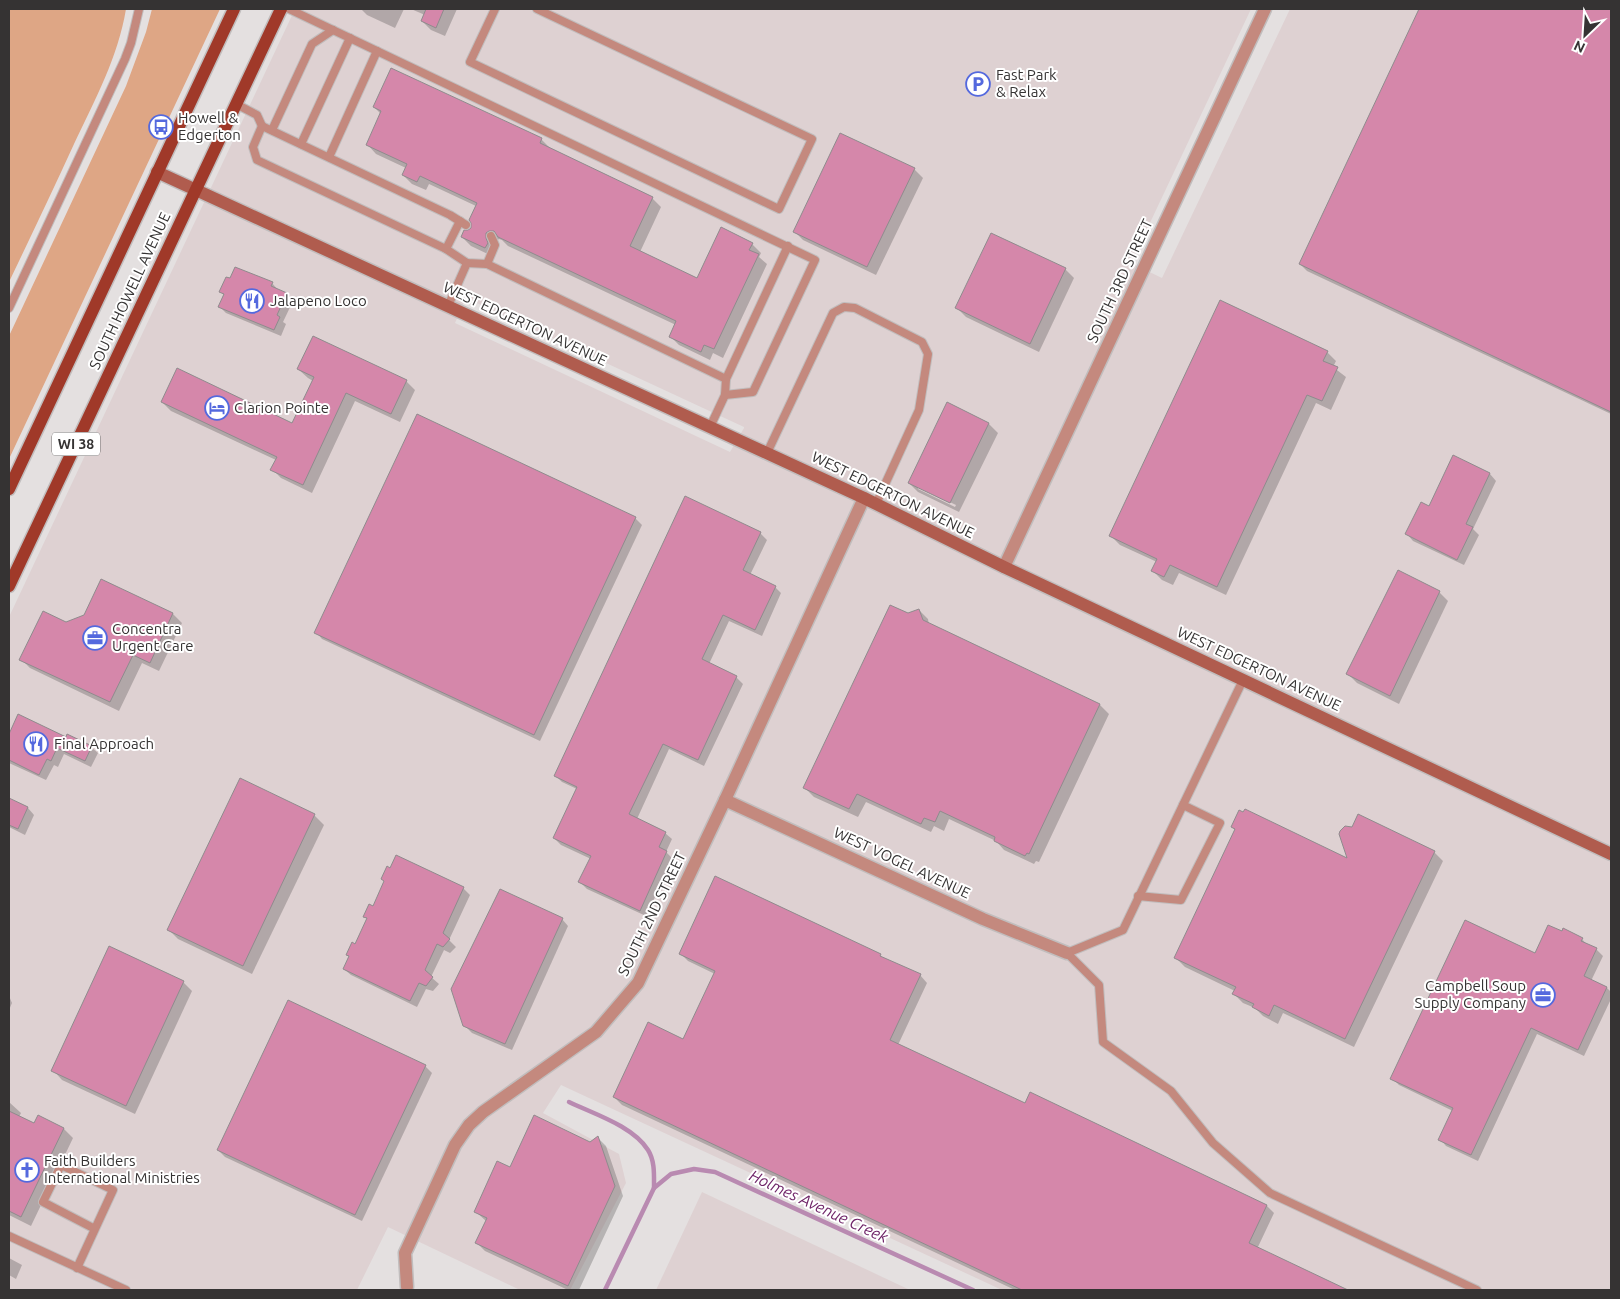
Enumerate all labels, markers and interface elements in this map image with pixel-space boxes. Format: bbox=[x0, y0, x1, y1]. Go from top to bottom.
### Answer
north arrow bbox=[1560, 10, 1610, 60]
text: N bbox=[1571, 37, 1588, 56]
place label: Fast Park & Relax bbox=[996, 66, 1057, 100]
parking icon: Fast Park & Relax bbox=[965, 71, 991, 97]
place label: Howell & Edgerton bbox=[178, 109, 241, 143]
bus stop icon: Howell & Edgerton bbox=[148, 114, 174, 140]
street label: SOUTH HOWELL AVENUE bbox=[86, 210, 173, 372]
street label: SOUTH 3RD STREET bbox=[1083, 216, 1156, 345]
street label: WEST EDGERTON AVENUE bbox=[441, 278, 610, 369]
restaurant icon: Jalapeno Loco bbox=[239, 288, 265, 314]
place label: Jalapeno Loco bbox=[270, 292, 367, 309]
hotel icon: Clarion Pointe bbox=[204, 395, 230, 421]
place label: Clarion Pointe bbox=[234, 399, 329, 416]
road number: WI 38 bbox=[52, 432, 100, 456]
street label: WEST EDGERTON AVENUE bbox=[809, 448, 977, 541]
place label: Concentra Urgent Care bbox=[112, 620, 194, 654]
street label: WEST EDGERTON AVENUE bbox=[1175, 623, 1344, 714]
office icon: Concentra Urgent Care bbox=[82, 625, 108, 651]
restaurant icon: Final Approach bbox=[23, 731, 49, 757]
place label: Final Approach bbox=[54, 735, 154, 752]
street label: WEST VOGEL AVENUE bbox=[831, 823, 973, 902]
street label: SOUTH 2ND STREET bbox=[614, 848, 689, 979]
place label: Campbell Soup Supply Company bbox=[1414, 977, 1526, 1011]
office icon: Campbell Soup Supply Company bbox=[1530, 982, 1556, 1008]
place label: Faith Builders International Ministries bbox=[44, 1152, 200, 1186]
church icon: Faith Builders International Ministries bbox=[14, 1157, 40, 1183]
water label: Holmes Avenue Creek bbox=[747, 1166, 892, 1246]

